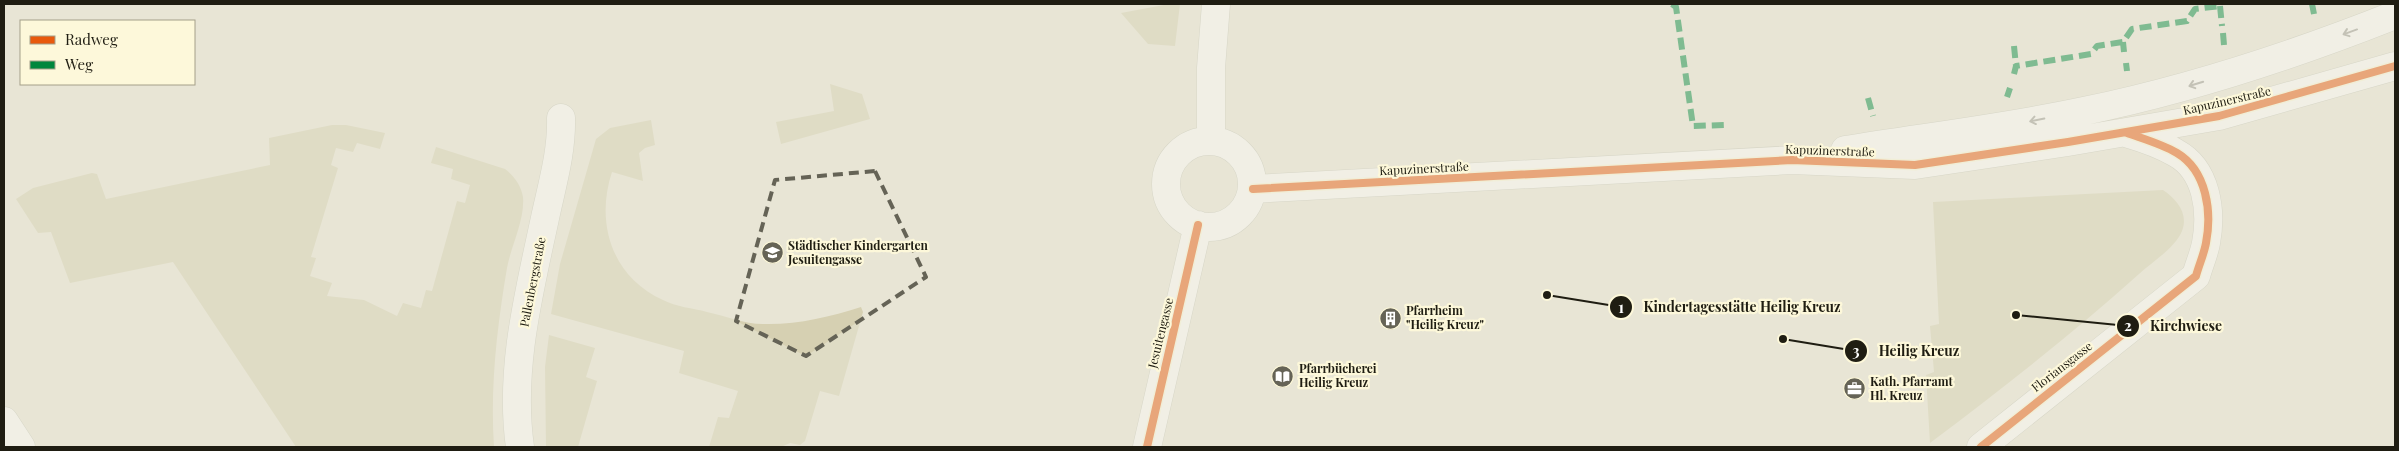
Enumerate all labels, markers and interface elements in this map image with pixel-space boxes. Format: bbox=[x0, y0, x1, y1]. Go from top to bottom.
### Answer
legend bbox=[20, 20, 195, 85]
one-way arrow bbox=[2342, 28, 2358, 37]
text: Radweg bbox=[65, 29, 118, 49]
text: Weg bbox=[64, 54, 93, 74]
one-way arrow bbox=[2188, 79, 2204, 89]
street label: Kapuzinerstraße bbox=[2181, 82, 2272, 118]
one-way arrow bbox=[2030, 116, 2046, 125]
street label: Kapuzinerstraße bbox=[1785, 140, 1875, 160]
street label: Kapuzinerstraße bbox=[1379, 158, 1469, 178]
street label: Pallenbergstraße bbox=[515, 235, 549, 328]
place label: Städtischer Kindergarten Jesuitengasse bbox=[787, 237, 929, 267]
school or university icon: Städtischer Kindergarten Jesuitengasse bbox=[760, 241, 784, 265]
callout: Kindertagesstätte Heilig Kreuz bbox=[1609, 293, 1851, 322]
street label: Jesuitengasse bbox=[1143, 296, 1176, 371]
text: 1 bbox=[1618, 297, 1624, 317]
text: Kindertagesstätte Heilig Kreuz bbox=[1643, 297, 1841, 316]
place label: Pfarrheim "Heilig Kreuz" bbox=[1406, 302, 1484, 332]
building icon: Pfarrheim "Heilig Kreuz" bbox=[1378, 306, 1402, 330]
callout: Kirchwiese bbox=[2115, 311, 2232, 340]
text: 2 bbox=[2124, 315, 2132, 335]
text: Kirchwiese bbox=[2150, 316, 2222, 335]
callout: Heilig Kreuz bbox=[1843, 336, 1969, 365]
street label: Floriansgasse bbox=[2028, 337, 2095, 395]
text: 3 bbox=[1852, 340, 1860, 360]
text: Heilig Kreuz bbox=[1879, 341, 1960, 360]
place label: Pfarrbücherei Heilig Kreuz bbox=[1299, 360, 1377, 390]
library icon: Pfarrbücherei Heilig Kreuz bbox=[1271, 364, 1295, 388]
place label: Kath. Pfarramt Hl. Kreuz bbox=[1870, 373, 1954, 403]
office icon: Kath. Pfarramt Hl. Kreuz bbox=[1842, 377, 1866, 401]

